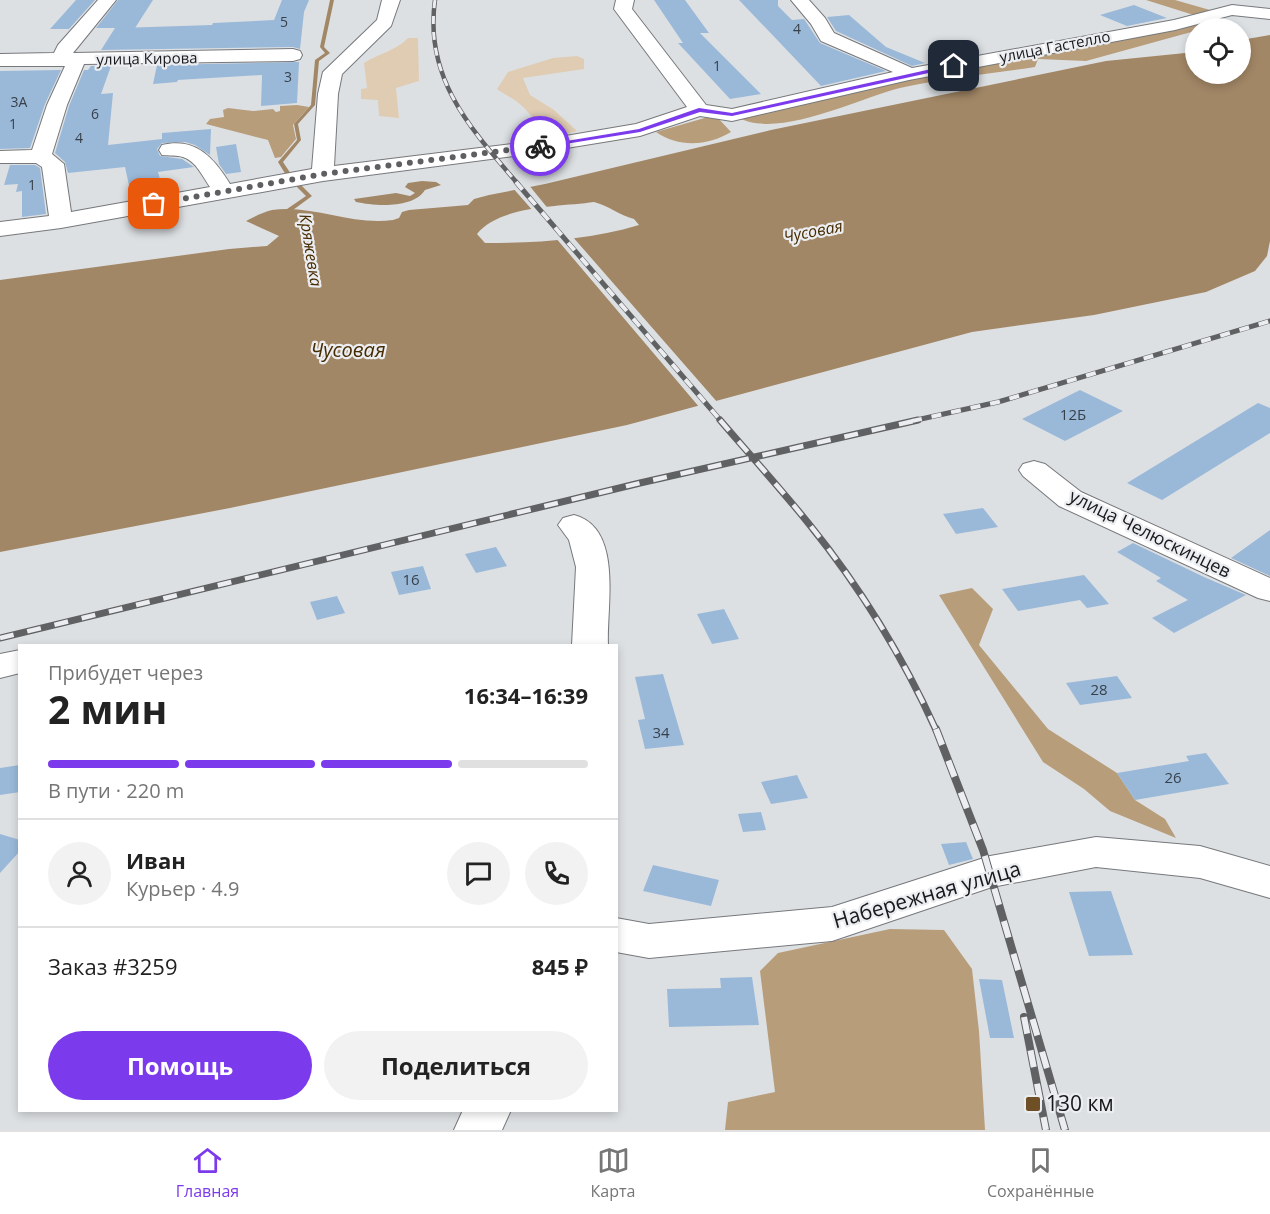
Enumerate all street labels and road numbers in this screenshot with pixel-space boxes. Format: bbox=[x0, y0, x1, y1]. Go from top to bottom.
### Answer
street label: улица Гастелло bbox=[998, 25, 1112, 67]
street label: улица Кирова bbox=[96, 47, 198, 69]
street label: улица Челюскинцев bbox=[1066, 484, 1235, 583]
street label: Набережная улица bbox=[830, 854, 1024, 934]

